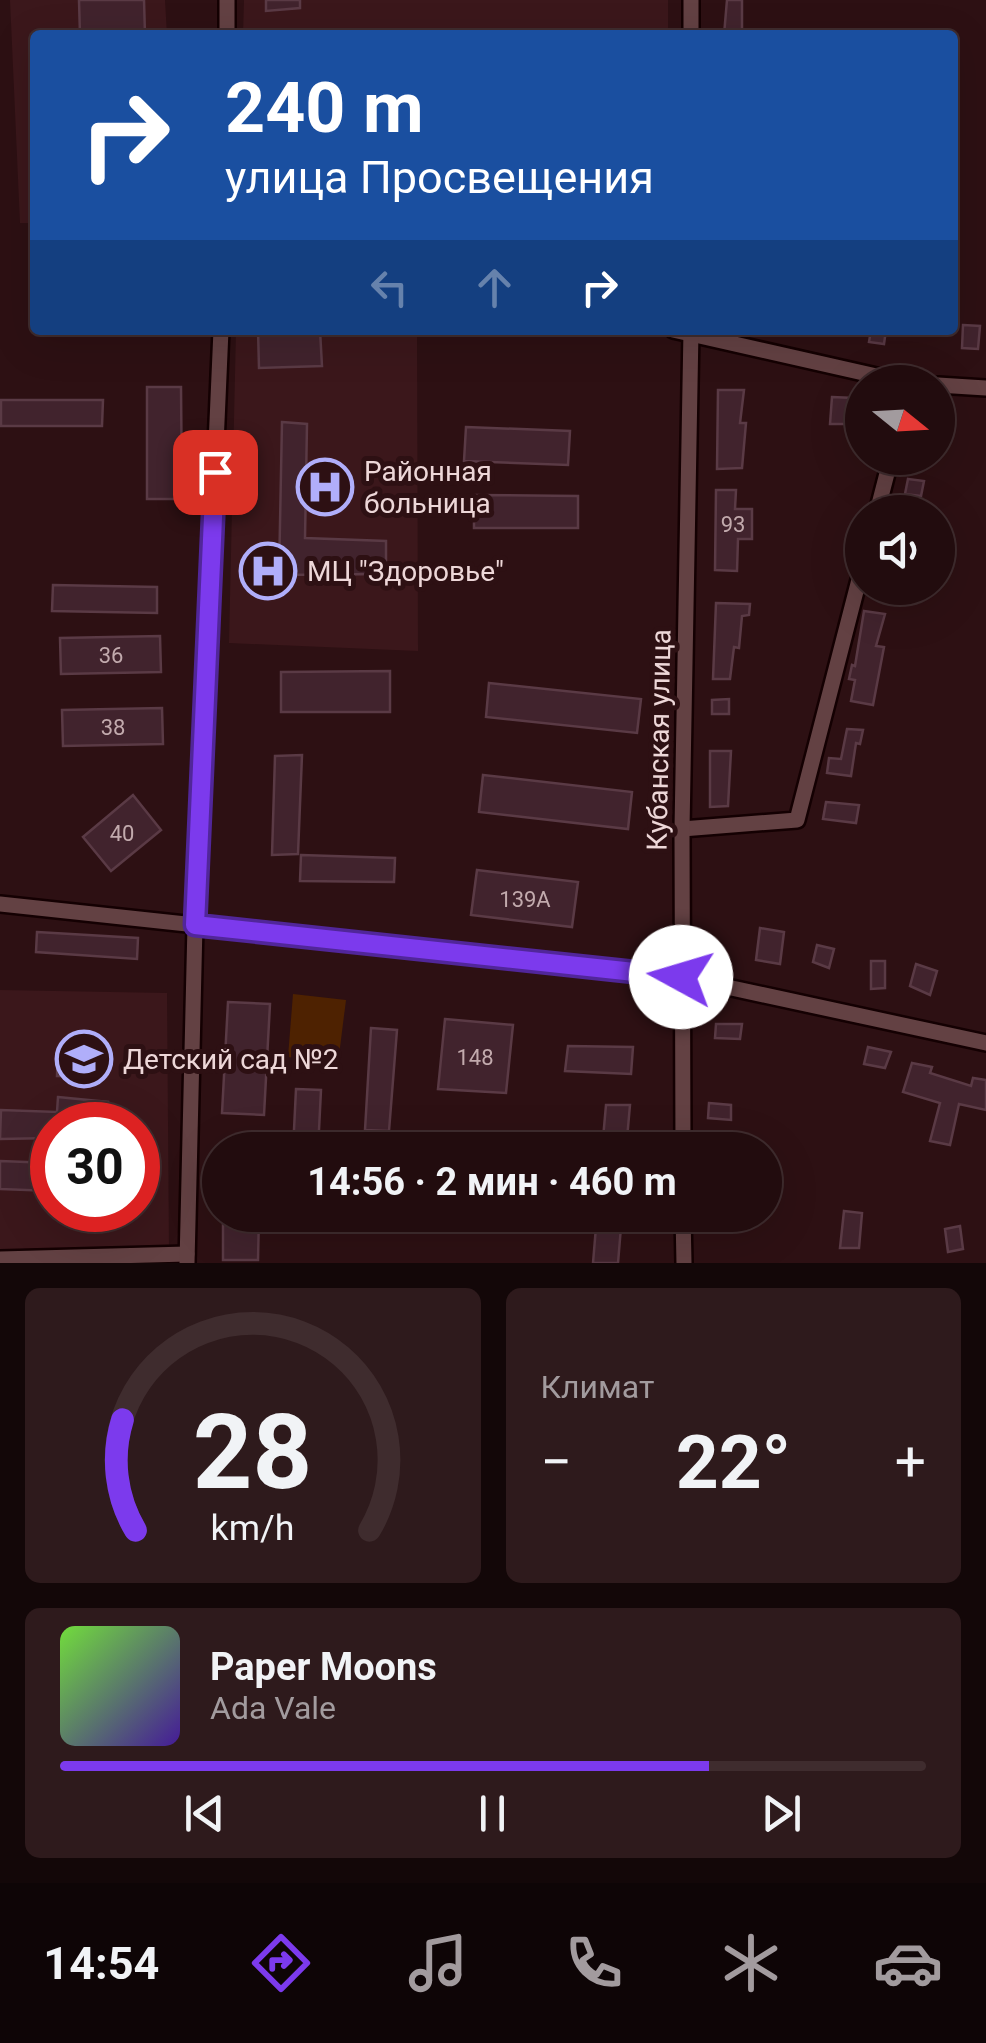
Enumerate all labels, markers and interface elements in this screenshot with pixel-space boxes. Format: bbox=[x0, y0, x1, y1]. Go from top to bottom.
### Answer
text: 240 m bbox=[225, 67, 424, 149]
icon: right bbox=[60, 70, 190, 200]
text: улица Просвещения bbox=[225, 151, 654, 204]
icon: left bbox=[362, 260, 417, 315]
icon: ahead bbox=[467, 260, 522, 315]
icon: right bbox=[572, 260, 627, 315]
north arrow bbox=[845, 365, 955, 475]
map controls bbox=[845, 365, 955, 605]
pin bbox=[173, 430, 258, 515]
icon: arrive bbox=[188, 445, 243, 500]
place label: Районная больница bbox=[364, 455, 492, 520]
hospital icon: Районная больница bbox=[295, 457, 355, 517]
button: sound bbox=[845, 495, 955, 605]
house number: 93 bbox=[721, 512, 745, 537]
hospital icon: МЦ "Здоровье" bbox=[238, 541, 298, 601]
place label: МЦ "Здоровье" bbox=[307, 555, 504, 588]
street label: Кубанская улица bbox=[641, 629, 677, 851]
house number: 36 bbox=[99, 643, 123, 668]
house number: 38 bbox=[101, 715, 125, 740]
house number: 40 bbox=[110, 821, 134, 846]
house number: 139А bbox=[499, 887, 551, 912]
position arrow bbox=[629, 925, 733, 1029]
school or university icon: Детский сад №2 bbox=[54, 1029, 114, 1089]
place label: Детский сад №2 bbox=[123, 1043, 338, 1076]
house number: 148 bbox=[456, 1045, 494, 1070]
speed limit sign: 30 bbox=[30, 1102, 160, 1232]
text: 14:56 · 2 мин · 460 m bbox=[307, 1160, 677, 1204]
text: Климат bbox=[541, 1368, 654, 1406]
text: 28 bbox=[193, 1392, 312, 1513]
text: 22° bbox=[676, 1418, 791, 1506]
text: − bbox=[541, 1430, 572, 1494]
text: + bbox=[895, 1430, 926, 1494]
text: km/h bbox=[211, 1507, 295, 1549]
text: Paper Moons bbox=[210, 1645, 437, 1689]
text: Ada Vale bbox=[210, 1689, 336, 1727]
icon: previous bbox=[177, 1786, 232, 1841]
icon: pause bbox=[465, 1786, 520, 1841]
icon: next bbox=[754, 1786, 809, 1841]
icon: directions bbox=[246, 1928, 316, 1998]
icon: music bbox=[403, 1928, 473, 1998]
icon: phone bbox=[559, 1928, 629, 1998]
icon: climate bbox=[716, 1928, 786, 1998]
icon: car bbox=[873, 1928, 943, 1998]
text: 14:54 bbox=[43, 1937, 159, 1990]

